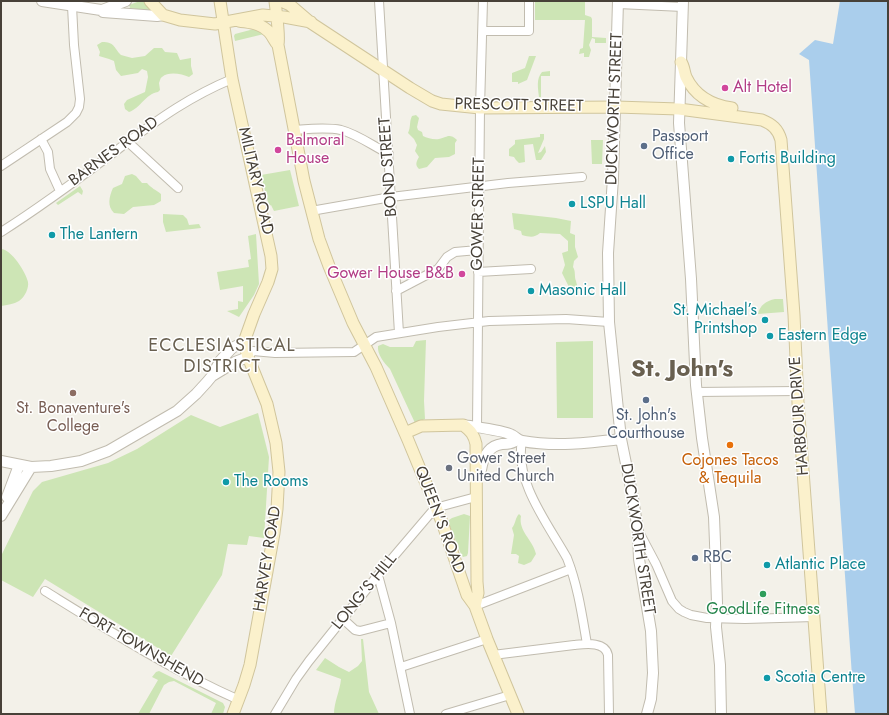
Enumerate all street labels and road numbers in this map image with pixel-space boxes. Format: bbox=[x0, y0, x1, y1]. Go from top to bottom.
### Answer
street label: DUCKWORTH STREET bbox=[603, 32, 627, 186]
street label: PRESCOTT STREET bbox=[454, 95, 584, 117]
street label: BARNES ROAD bbox=[66, 113, 162, 191]
street label: BOND STREET bbox=[376, 117, 402, 217]
street label: MILITARY ROAD bbox=[233, 125, 277, 237]
street label: GOWER STREET bbox=[468, 157, 490, 271]
street label: HARBOUR DRIVE bbox=[786, 356, 814, 476]
street label: DUCKWORTH STREET bbox=[616, 462, 658, 616]
street label: QUEEN'S ROAD bbox=[410, 464, 468, 576]
street label: HARVEY ROAD bbox=[250, 505, 286, 613]
street label: LONG'S HILL bbox=[329, 550, 401, 634]
street label: FORT TOWNSHEND bbox=[75, 604, 207, 692]

